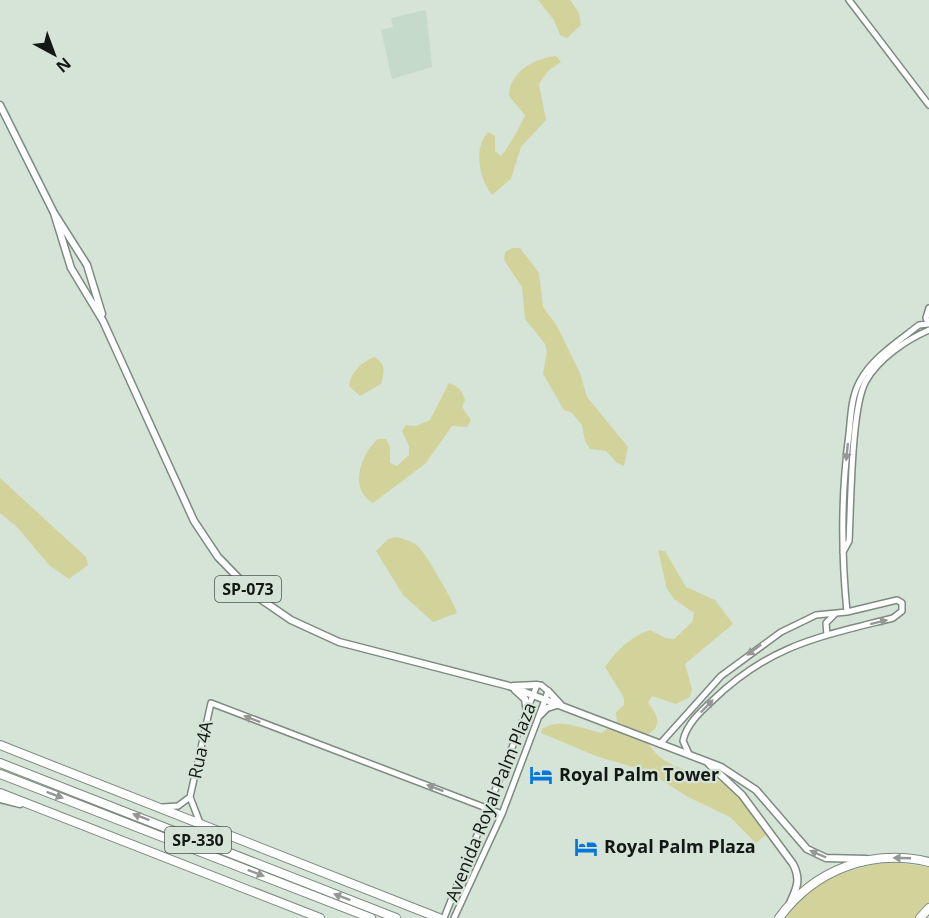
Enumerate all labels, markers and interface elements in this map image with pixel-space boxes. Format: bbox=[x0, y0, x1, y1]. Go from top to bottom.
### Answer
north arrow bbox=[24, 24, 84, 84]
text: N bbox=[52, 53, 76, 78]
one-way arrow bbox=[842, 443, 852, 462]
road number: SP-073 bbox=[215, 576, 281, 602]
one-way arrow bbox=[870, 616, 888, 626]
one-way arrow bbox=[746, 644, 761, 656]
street label: Avenida Royal Palm Plaza bbox=[439, 699, 541, 905]
one-way arrow bbox=[700, 699, 714, 713]
one-way arrow bbox=[243, 713, 261, 723]
street label: Rua 4A bbox=[182, 718, 218, 781]
hotel icon: Royal Palm Tower bbox=[528, 762, 554, 788]
place label: Royal Palm Tower bbox=[559, 762, 719, 786]
one-way arrow bbox=[425, 783, 443, 793]
one-way arrow bbox=[46, 790, 64, 800]
one-way arrow bbox=[131, 812, 149, 822]
road number: SP-330 bbox=[165, 827, 231, 853]
hotel icon: Royal Palm Plaza bbox=[573, 834, 599, 860]
place label: Royal Palm Plaza bbox=[604, 834, 756, 858]
one-way arrow bbox=[809, 849, 826, 858]
one-way arrow bbox=[893, 853, 912, 862]
one-way arrow bbox=[247, 869, 265, 878]
one-way arrow bbox=[332, 891, 350, 901]

